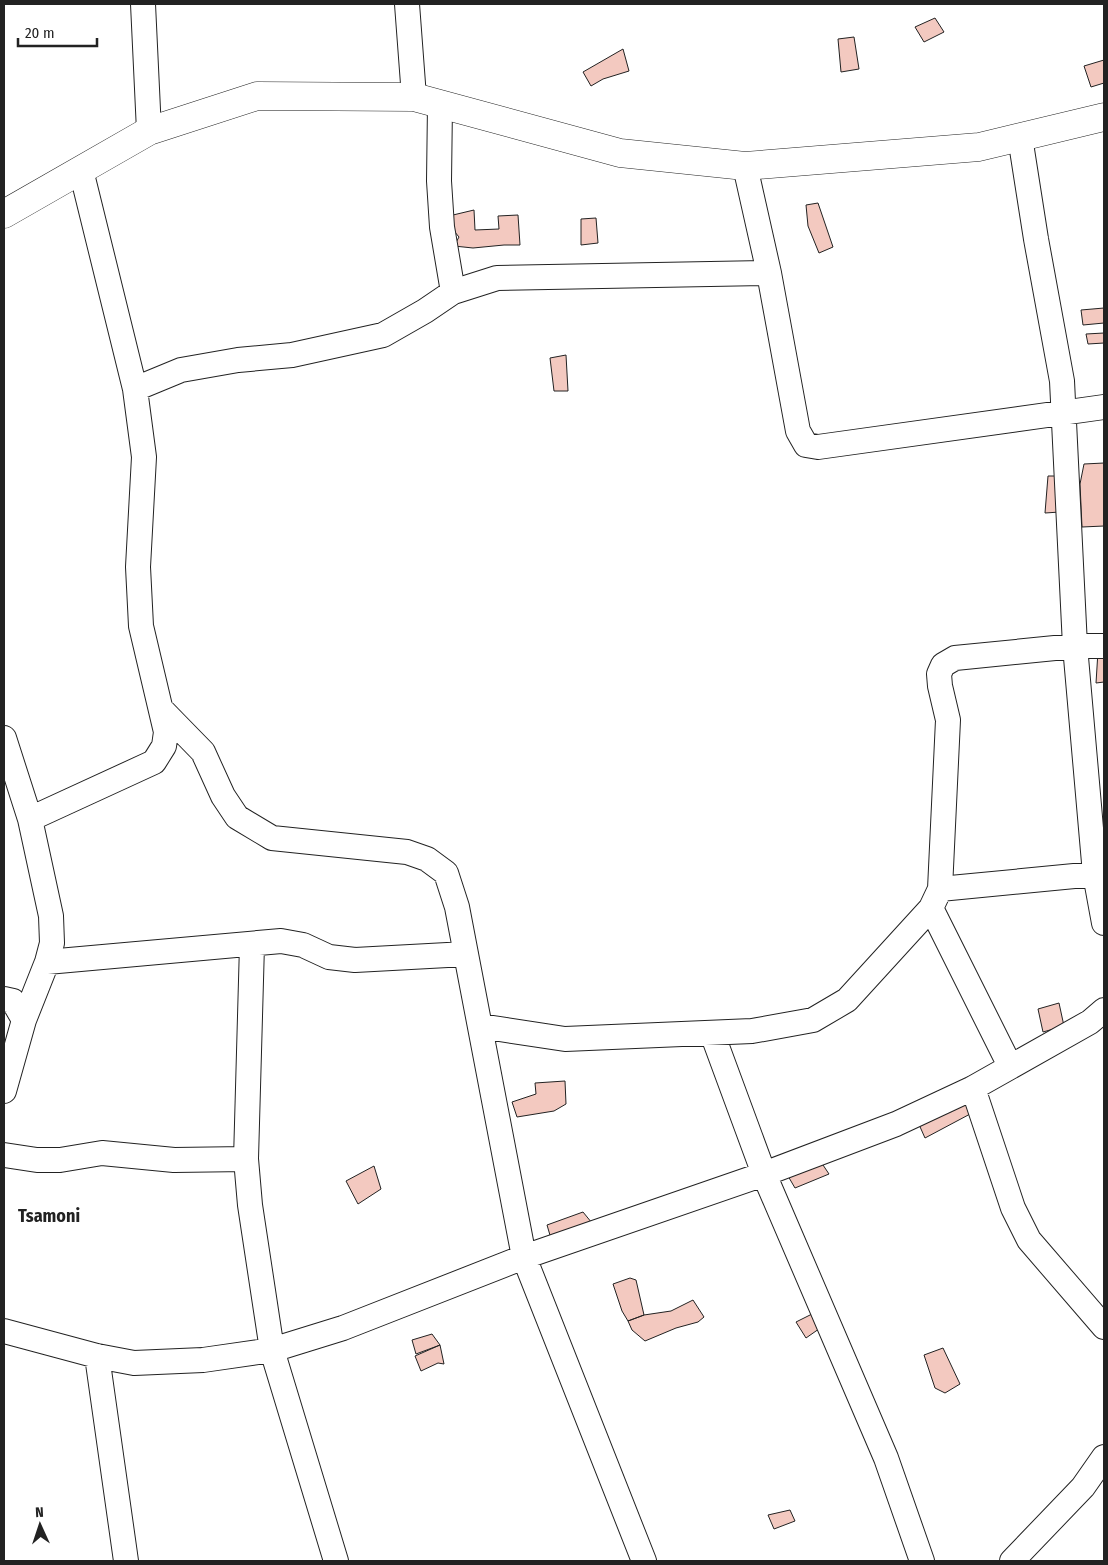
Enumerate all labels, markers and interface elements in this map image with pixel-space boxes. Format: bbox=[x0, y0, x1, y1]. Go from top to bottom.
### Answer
scale bar bbox=[18, 15, 96, 47]
text: 20 m bbox=[25, 24, 55, 42]
district label: Tsamoni bbox=[18, 1205, 80, 1227]
north arrow bbox=[15, 1500, 65, 1550]
text: N bbox=[35, 1504, 44, 1521]

